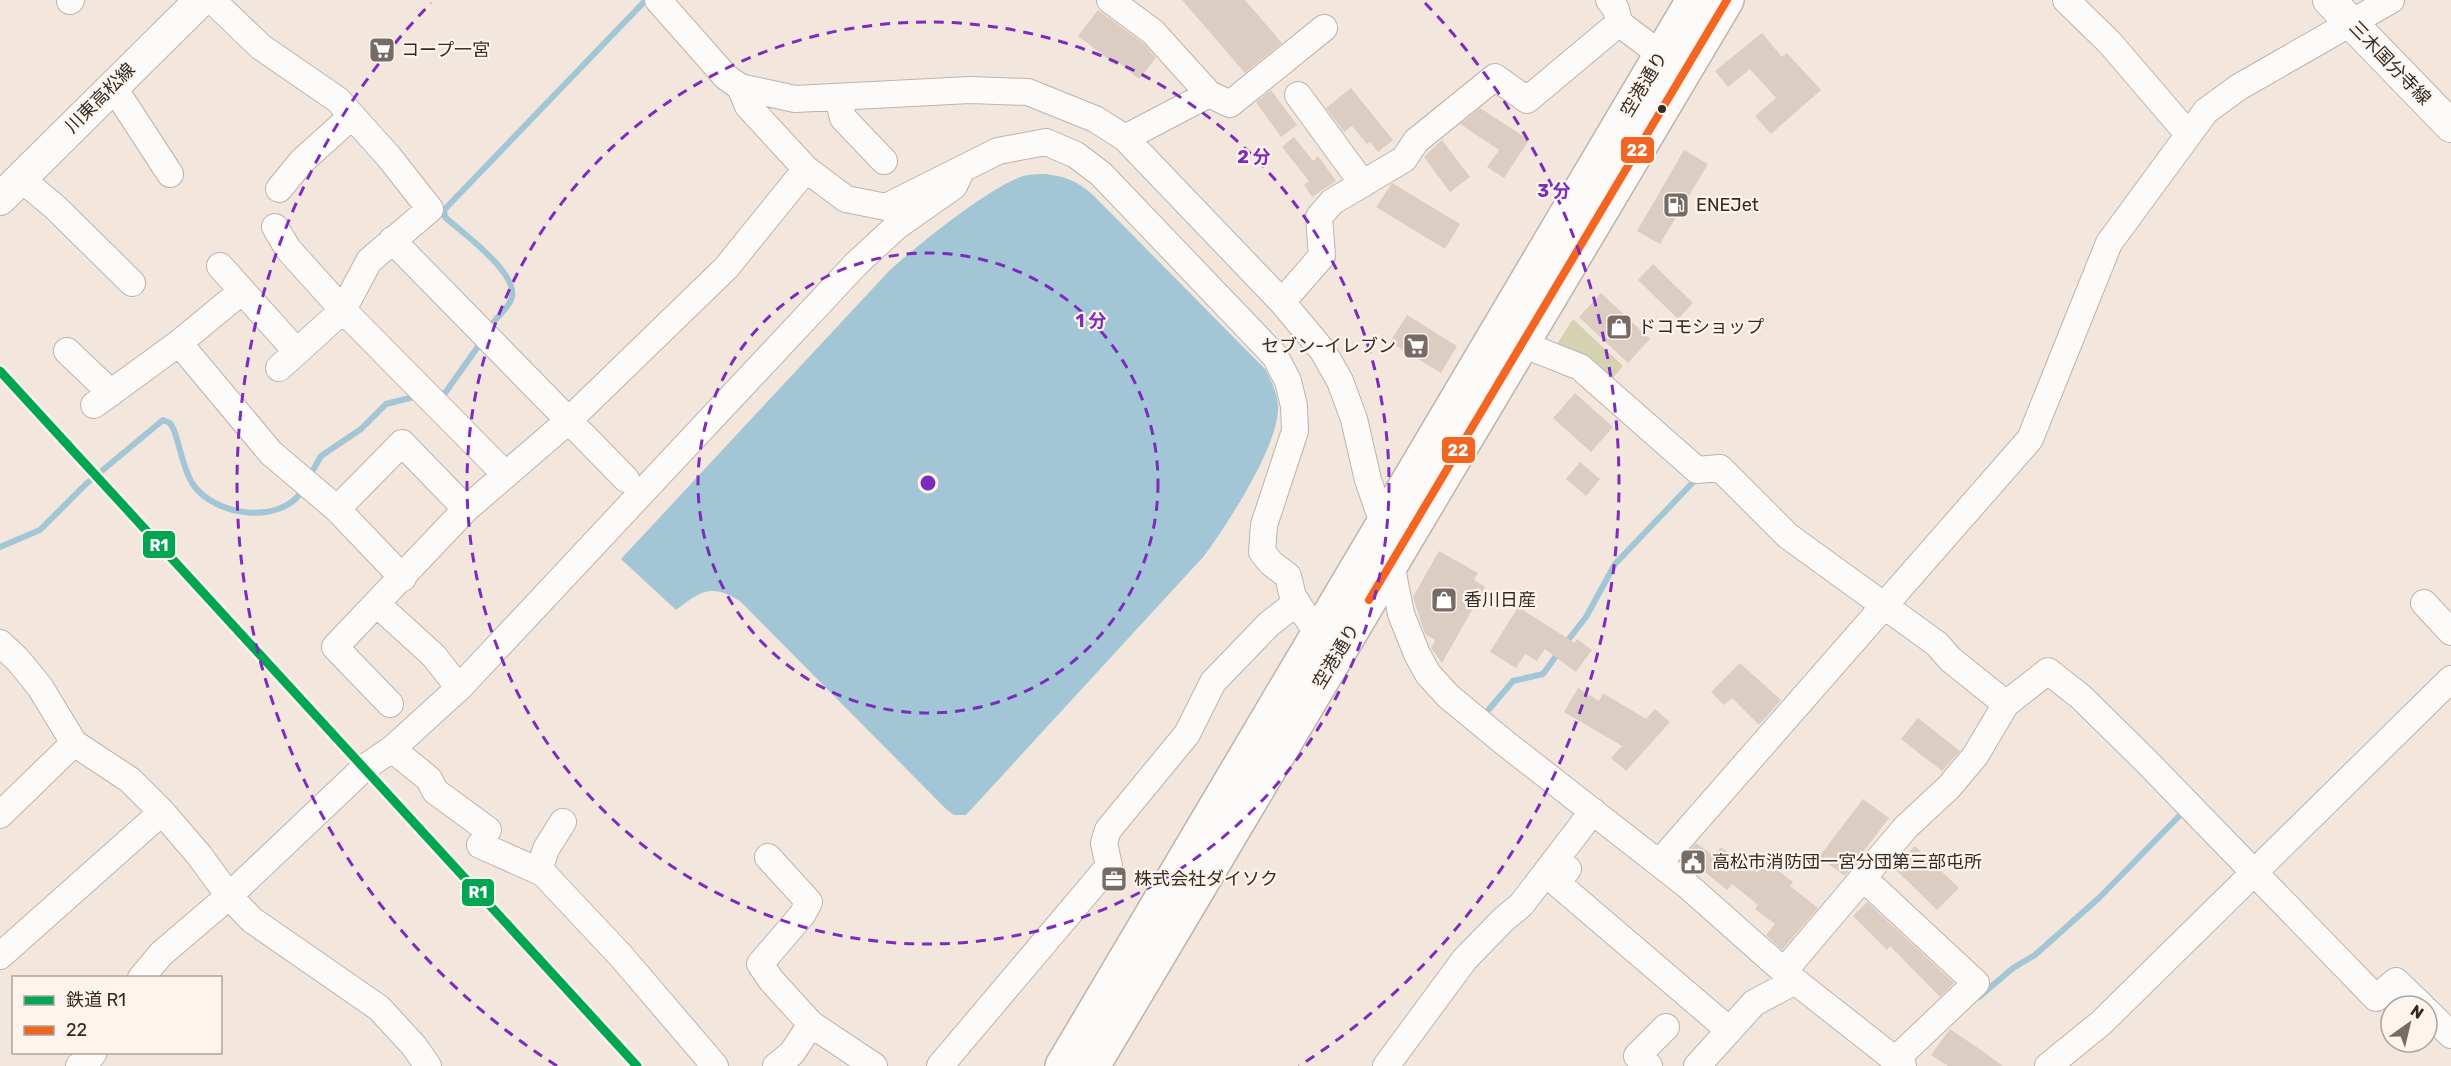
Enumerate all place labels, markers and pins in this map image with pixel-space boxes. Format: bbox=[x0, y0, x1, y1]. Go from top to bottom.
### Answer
supermarket icon: コープ一宮 bbox=[367, 35, 397, 65]
place label: コープ一宮 bbox=[401, 39, 490, 61]
unlabelled marker bbox=[1656, 103, 1668, 115]
fuel station icon: ENEJet bbox=[1661, 190, 1691, 220]
place label: ENEJet bbox=[1696, 194, 1759, 216]
shop icon: ドコモショップ bbox=[1604, 312, 1634, 342]
place label: ドコモショップ bbox=[1638, 316, 1764, 338]
supermarket icon: セブン-イレブン bbox=[1401, 331, 1431, 361]
place label: セブン-イレブン bbox=[1261, 335, 1396, 357]
centre of rings bbox=[918, 473, 938, 493]
shop icon: 香川日産 bbox=[1429, 585, 1459, 615]
place label: 香川日産 bbox=[1464, 589, 1536, 611]
public building icon: 高松市消防団一宮分団第三部屯所 bbox=[1678, 847, 1708, 877]
place label: 高松市消防団一宮分団第三部屯所 bbox=[1712, 851, 1982, 873]
office icon: 株式会社ダイソク bbox=[1099, 864, 1129, 894]
place label: 株式会社ダイソク bbox=[1134, 868, 1278, 890]

